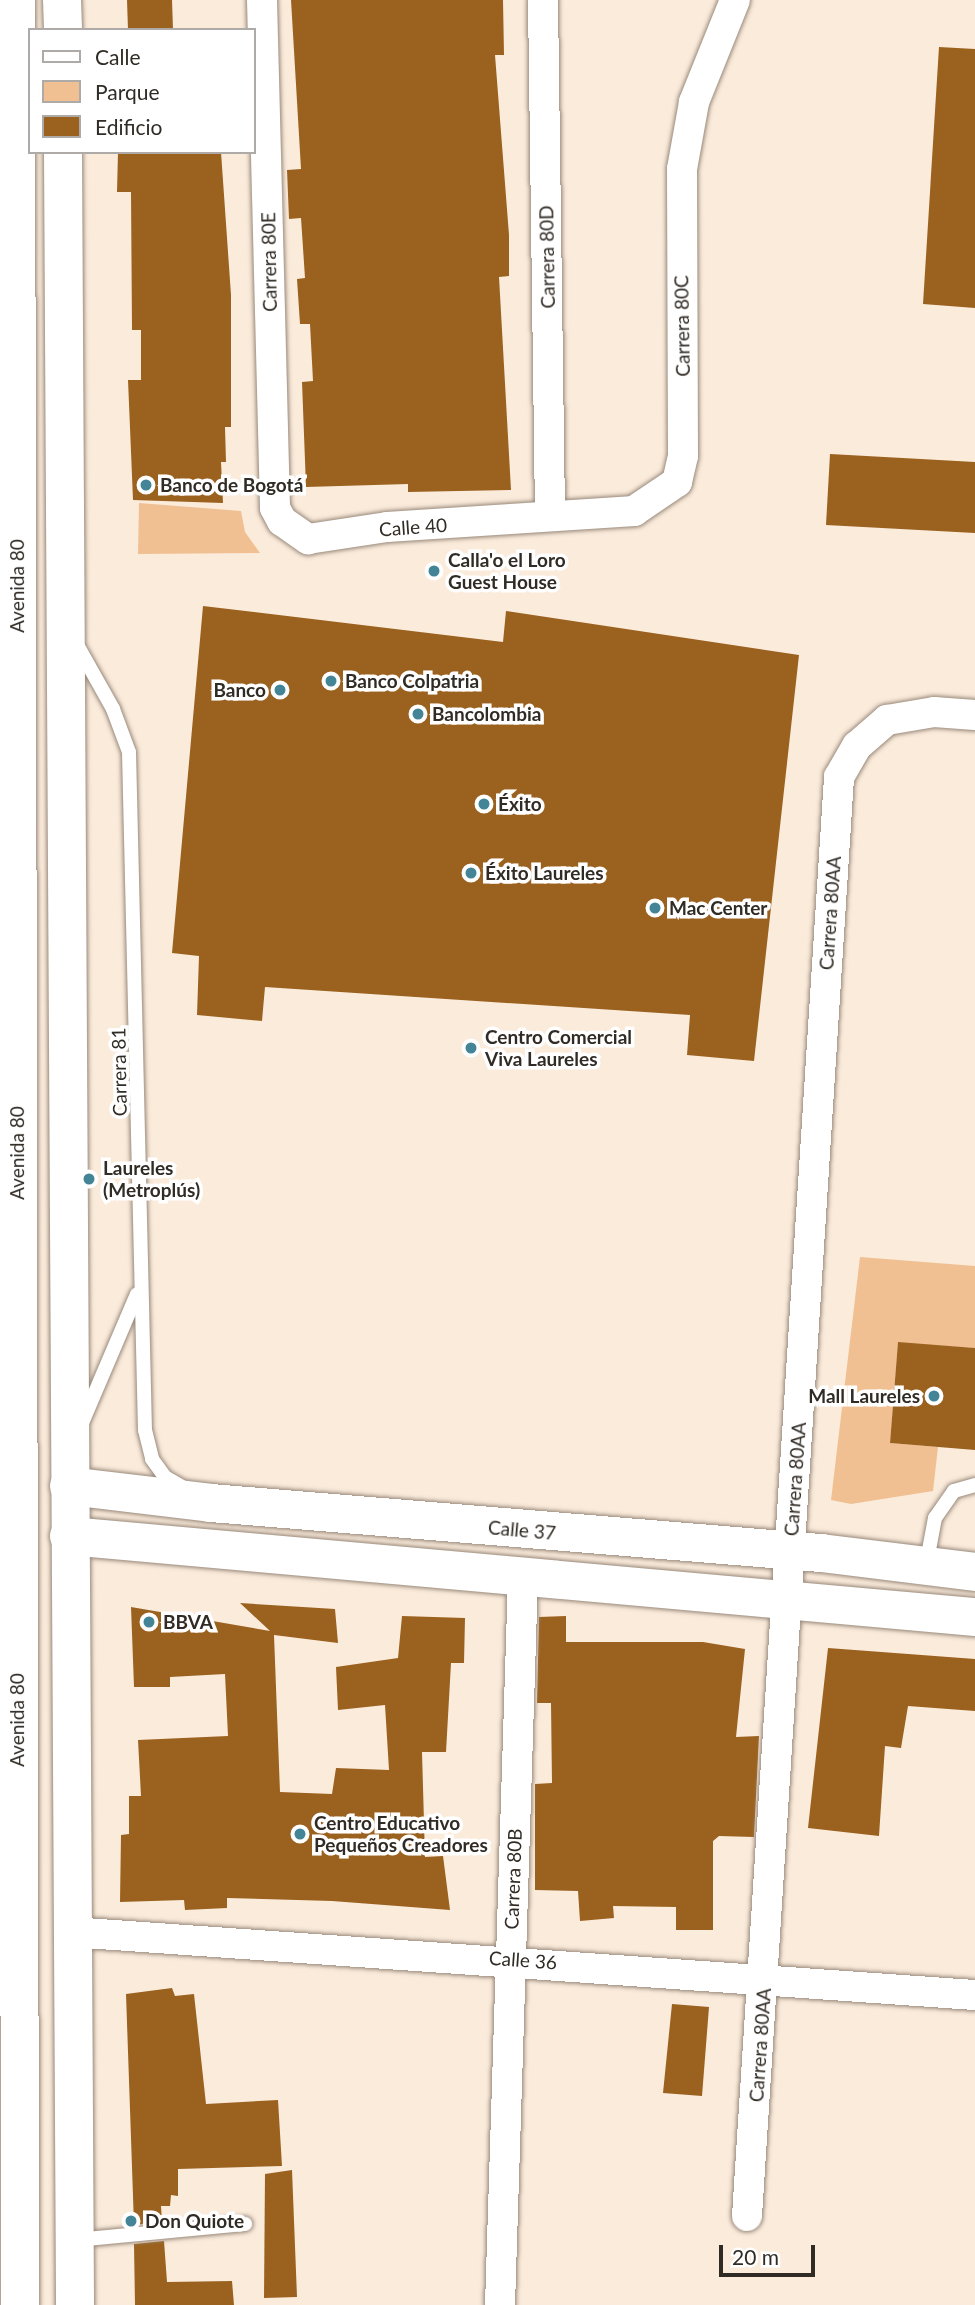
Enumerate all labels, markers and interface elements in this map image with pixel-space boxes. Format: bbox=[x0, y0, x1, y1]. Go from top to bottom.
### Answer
legend bbox=[28, 28, 256, 154]
text: Calle bbox=[95, 44, 140, 69]
text: Parque bbox=[95, 79, 160, 104]
text: Edificio bbox=[95, 114, 162, 139]
street label: Carrera 80D bbox=[535, 205, 559, 309]
street label: Carrera 80E bbox=[257, 212, 281, 312]
street label: Carrera 80C bbox=[670, 275, 694, 377]
place label: Banco de Bogotá bbox=[160, 474, 303, 496]
marker: Banco de Bogotá bbox=[138, 477, 154, 493]
street label: Calle 40 bbox=[378, 513, 448, 541]
street label: Avenida 80 bbox=[6, 539, 28, 633]
place label: Calla'o el Loro Guest House bbox=[448, 549, 566, 593]
marker: Calla'o el Loro Guest House bbox=[426, 563, 442, 579]
place label: Banco Colpatria bbox=[345, 670, 479, 692]
marker: Banco Colpatria bbox=[323, 673, 339, 689]
place label: Banco bbox=[213, 679, 266, 701]
marker: Banco bbox=[272, 682, 288, 698]
place label: Bancolombia bbox=[432, 703, 541, 725]
marker: Bancolombia bbox=[410, 706, 426, 722]
place label: Éxito bbox=[498, 793, 542, 815]
marker: Éxito bbox=[476, 796, 492, 812]
street label: Carrera 80AA bbox=[815, 855, 845, 971]
place label: Éxito Laureles bbox=[485, 862, 604, 884]
marker: Éxito Laureles bbox=[463, 865, 479, 881]
place label: Mac Center bbox=[669, 897, 767, 919]
marker: Mac Center bbox=[647, 900, 663, 916]
place label: Centro Comercial Viva Laureles bbox=[485, 1026, 632, 1070]
street label: Carrera 81 bbox=[107, 1027, 131, 1117]
marker: Centro Comercial Viva Laureles bbox=[463, 1040, 479, 1056]
street label: Avenida 80 bbox=[6, 1106, 28, 1200]
place label: Laureles (Metroplús) bbox=[103, 1157, 200, 1201]
marker: Laureles (Metroplús) bbox=[81, 1171, 97, 1187]
place label: Mall Laureles bbox=[808, 1385, 920, 1407]
marker: Mall Laureles bbox=[926, 1388, 942, 1404]
street label: Carrera 80AA bbox=[780, 1421, 810, 1537]
street label: Calle 37 bbox=[487, 1516, 557, 1544]
place label: BBVA bbox=[163, 1611, 213, 1633]
marker: BBVA bbox=[141, 1614, 157, 1630]
street label: Avenida 80 bbox=[6, 1673, 28, 1767]
place label: Centro Educativo Pequeños Creadores bbox=[314, 1812, 488, 1856]
marker: Centro Educativo Pequeños Creadores bbox=[292, 1826, 308, 1842]
street label: Carrera 80B bbox=[500, 1828, 526, 1930]
street label: Calle 36 bbox=[488, 1946, 558, 1974]
street label: Carrera 80AA bbox=[745, 1987, 775, 2103]
place label: Don Quiote bbox=[145, 2210, 244, 2232]
marker: Don Quiote bbox=[123, 2213, 139, 2229]
scale bar bbox=[723, 2232, 819, 2276]
text: 20 m bbox=[732, 2244, 779, 2269]

